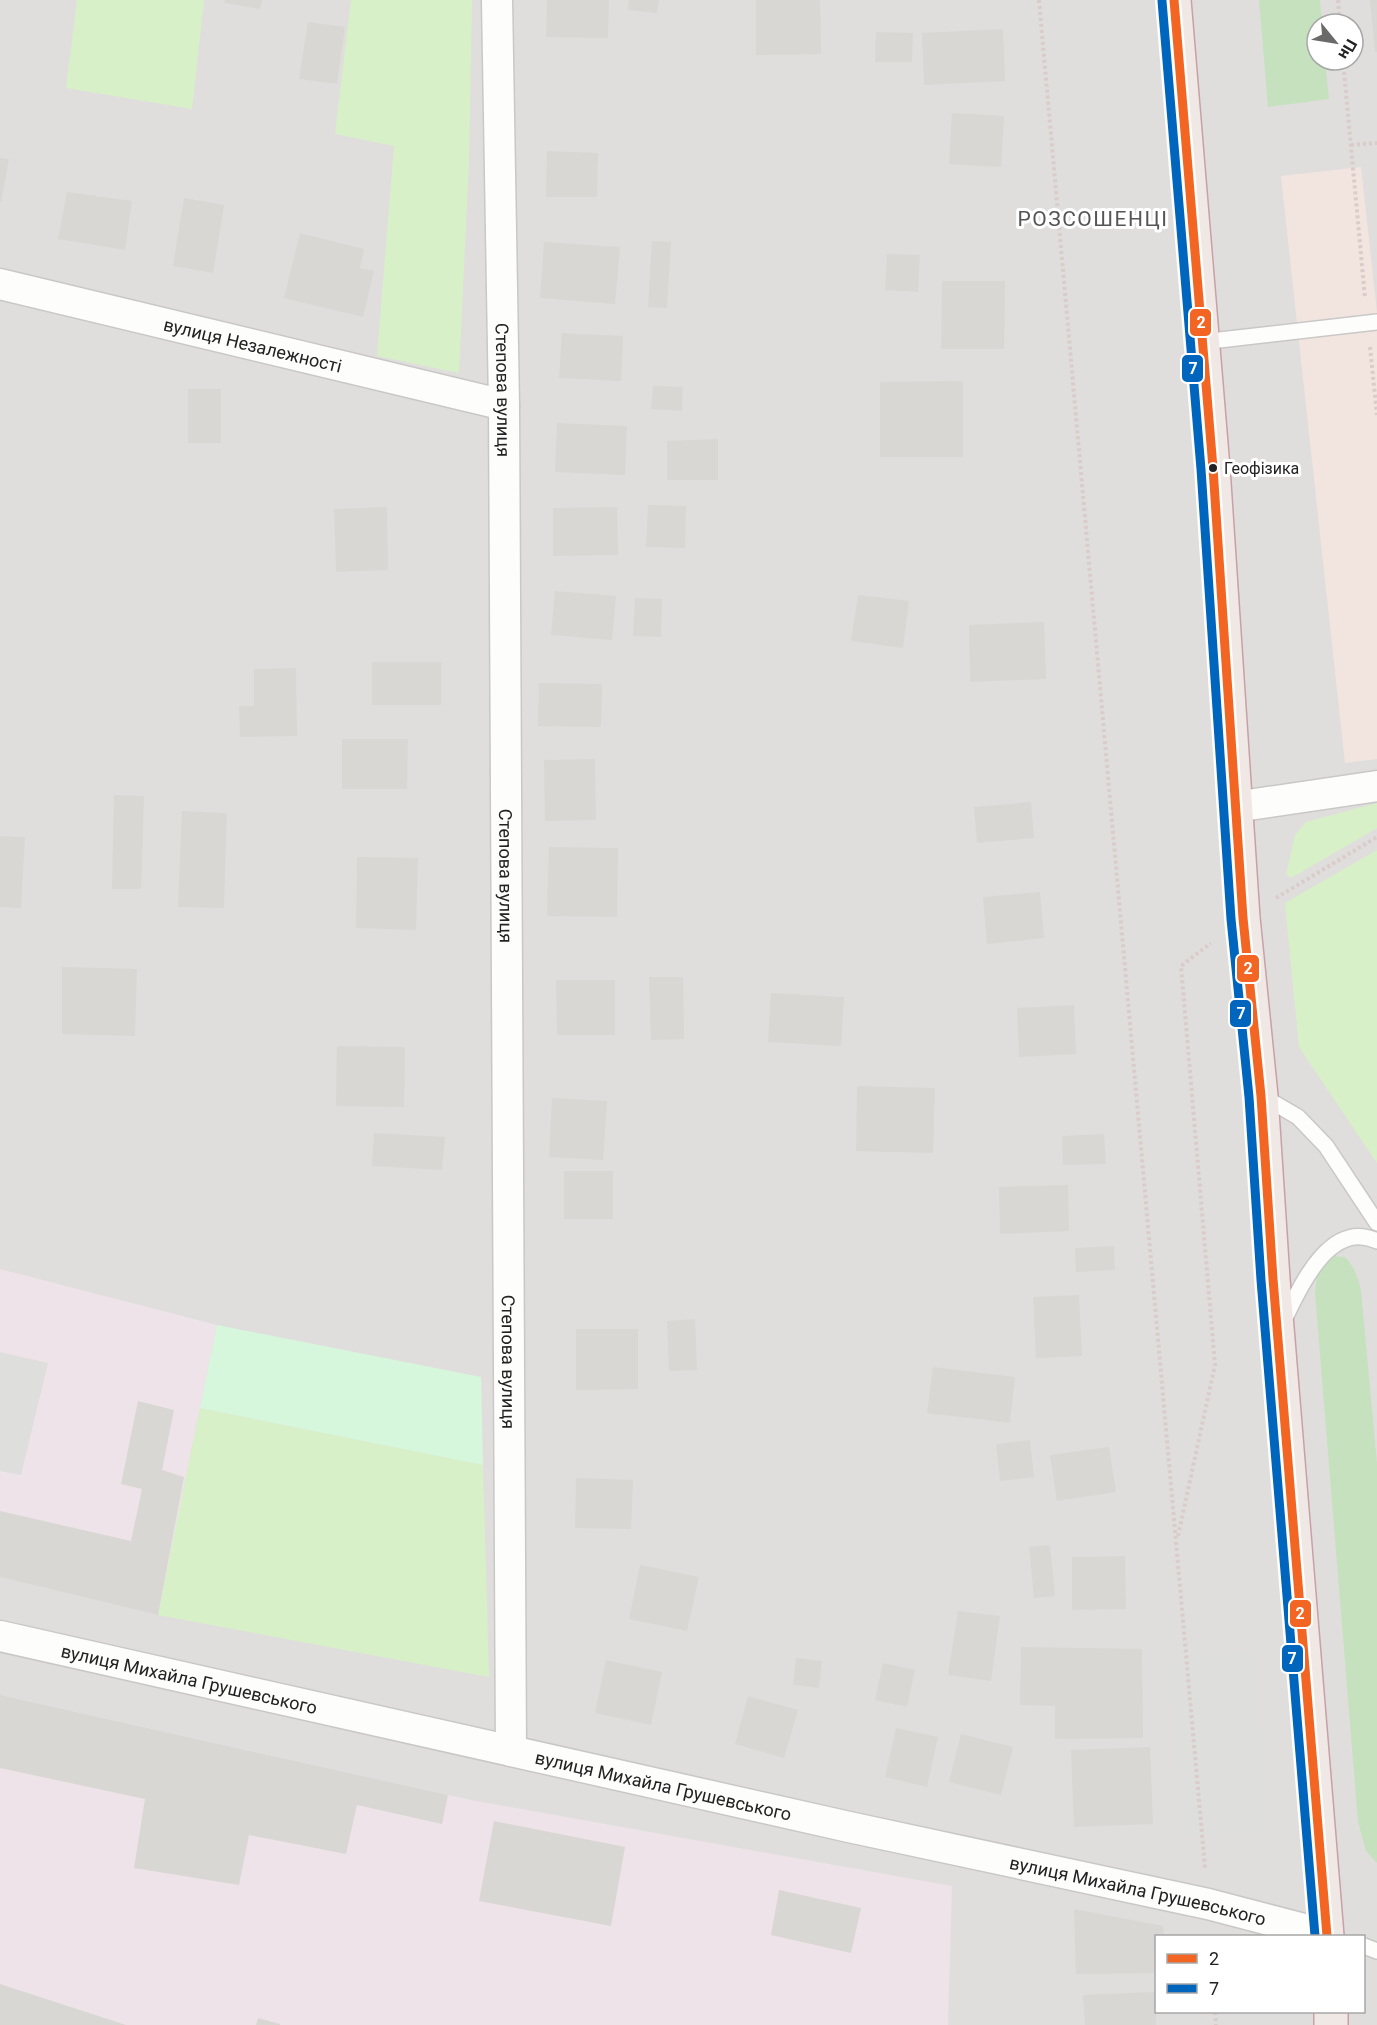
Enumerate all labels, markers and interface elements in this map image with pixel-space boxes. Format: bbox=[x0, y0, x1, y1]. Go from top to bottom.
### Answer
north arrow bbox=[1305, 12, 1365, 72]
text: Пн bbox=[1334, 36, 1361, 63]
district label: РОЗСОШЕНЦІ bbox=[1017, 207, 1169, 231]
line badge: 2 bbox=[1189, 308, 1212, 337]
street label: вулиця Незалежності bbox=[162, 313, 344, 376]
text: 2 bbox=[1196, 313, 1206, 332]
street label: Степова вулиця bbox=[492, 323, 515, 457]
line badge: 7 bbox=[1181, 354, 1204, 383]
text: 7 bbox=[1188, 359, 1198, 378]
place label: Геофізика bbox=[1224, 459, 1299, 478]
marker: Геофізика bbox=[1207, 462, 1219, 474]
street label: Степова вулиця bbox=[496, 809, 517, 943]
line badge: 2 bbox=[1236, 954, 1260, 983]
text: 2 bbox=[1243, 959, 1253, 978]
line badge: 7 bbox=[1229, 999, 1252, 1028]
text: 7 bbox=[1236, 1004, 1246, 1023]
street label: Степова вулиця bbox=[498, 1295, 520, 1429]
line badge: 2 bbox=[1289, 1599, 1312, 1628]
text: 2 bbox=[1295, 1604, 1305, 1623]
street label: вулиця Михайла Грушевського bbox=[59, 1640, 319, 1718]
line badge: 7 bbox=[1281, 1644, 1304, 1673]
text: 7 bbox=[1287, 1649, 1297, 1668]
street label: вулиця Михайла Грушевського bbox=[533, 1746, 794, 1824]
street label: вулиця Михайла Грушевського bbox=[1008, 1851, 1268, 1929]
legend bbox=[1155, 1935, 1365, 2013]
text: 2 bbox=[1209, 1948, 1219, 1969]
text: 7 bbox=[1209, 1978, 1219, 1999]

